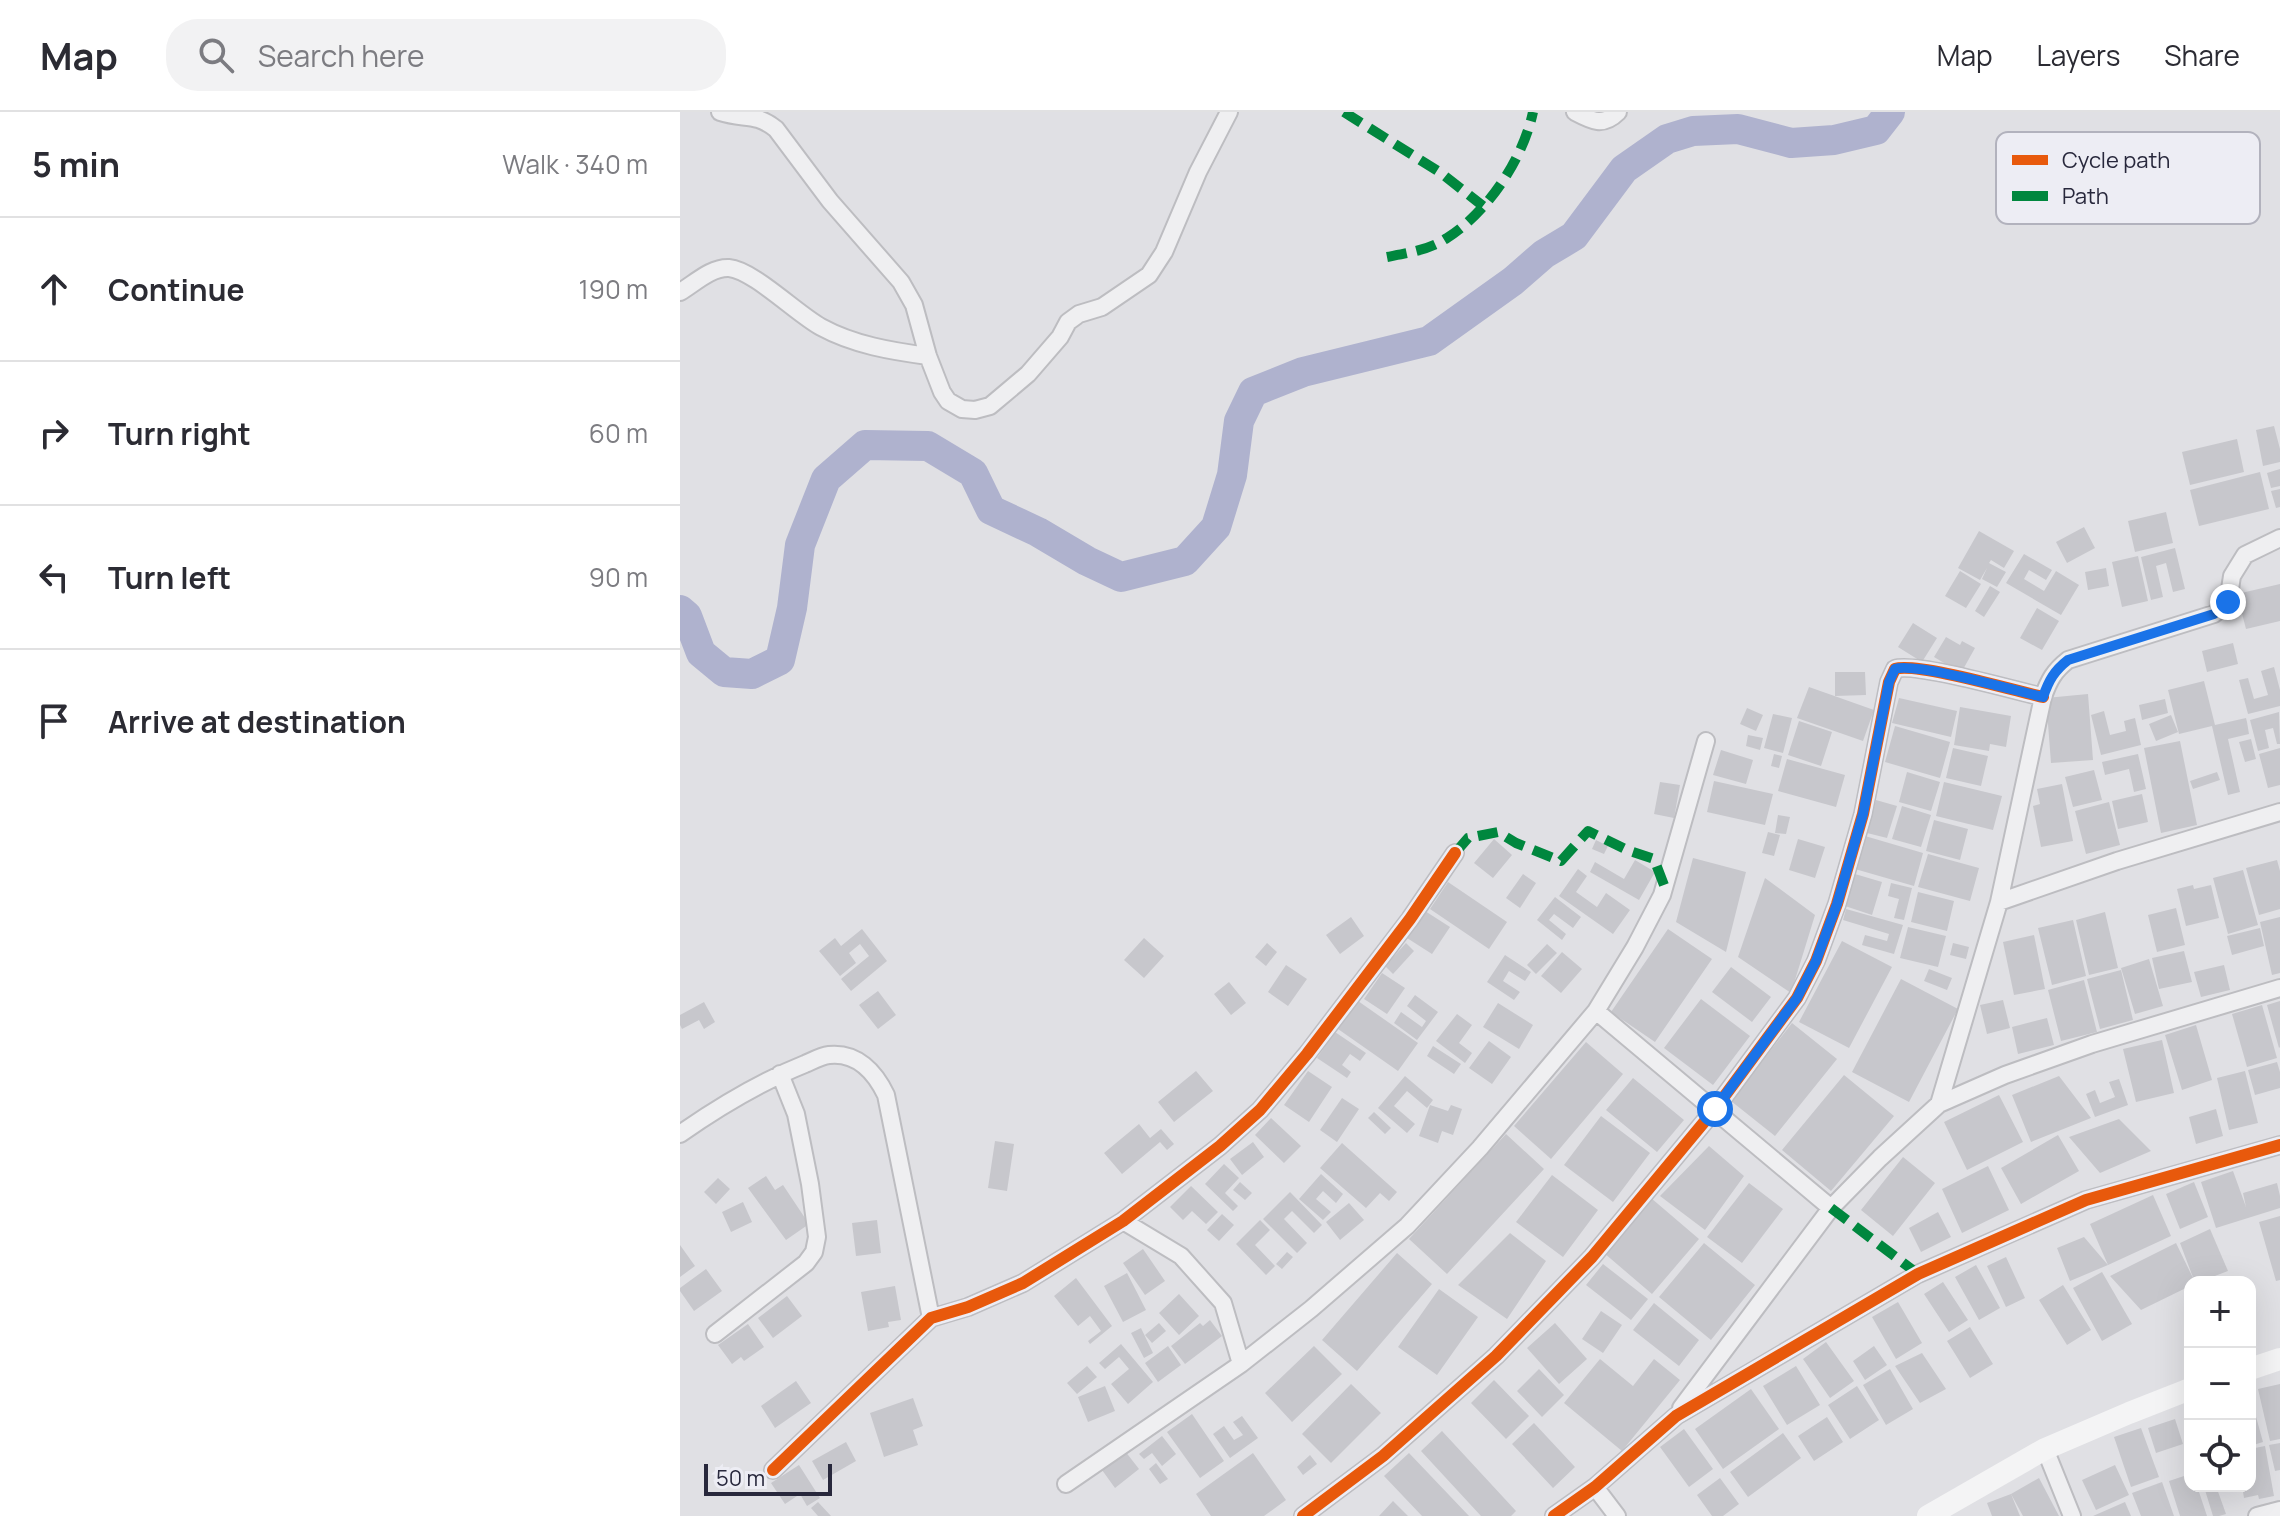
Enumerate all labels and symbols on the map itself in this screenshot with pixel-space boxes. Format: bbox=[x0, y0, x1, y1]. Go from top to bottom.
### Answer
legend bbox=[1996, 132, 2260, 224]
text: Cycle path bbox=[2062, 145, 2170, 175]
text: Path bbox=[2062, 181, 2109, 211]
route end bbox=[2210, 584, 2246, 620]
route start bbox=[1697, 1091, 1733, 1127]
scale bar bbox=[704, 1460, 832, 1496]

